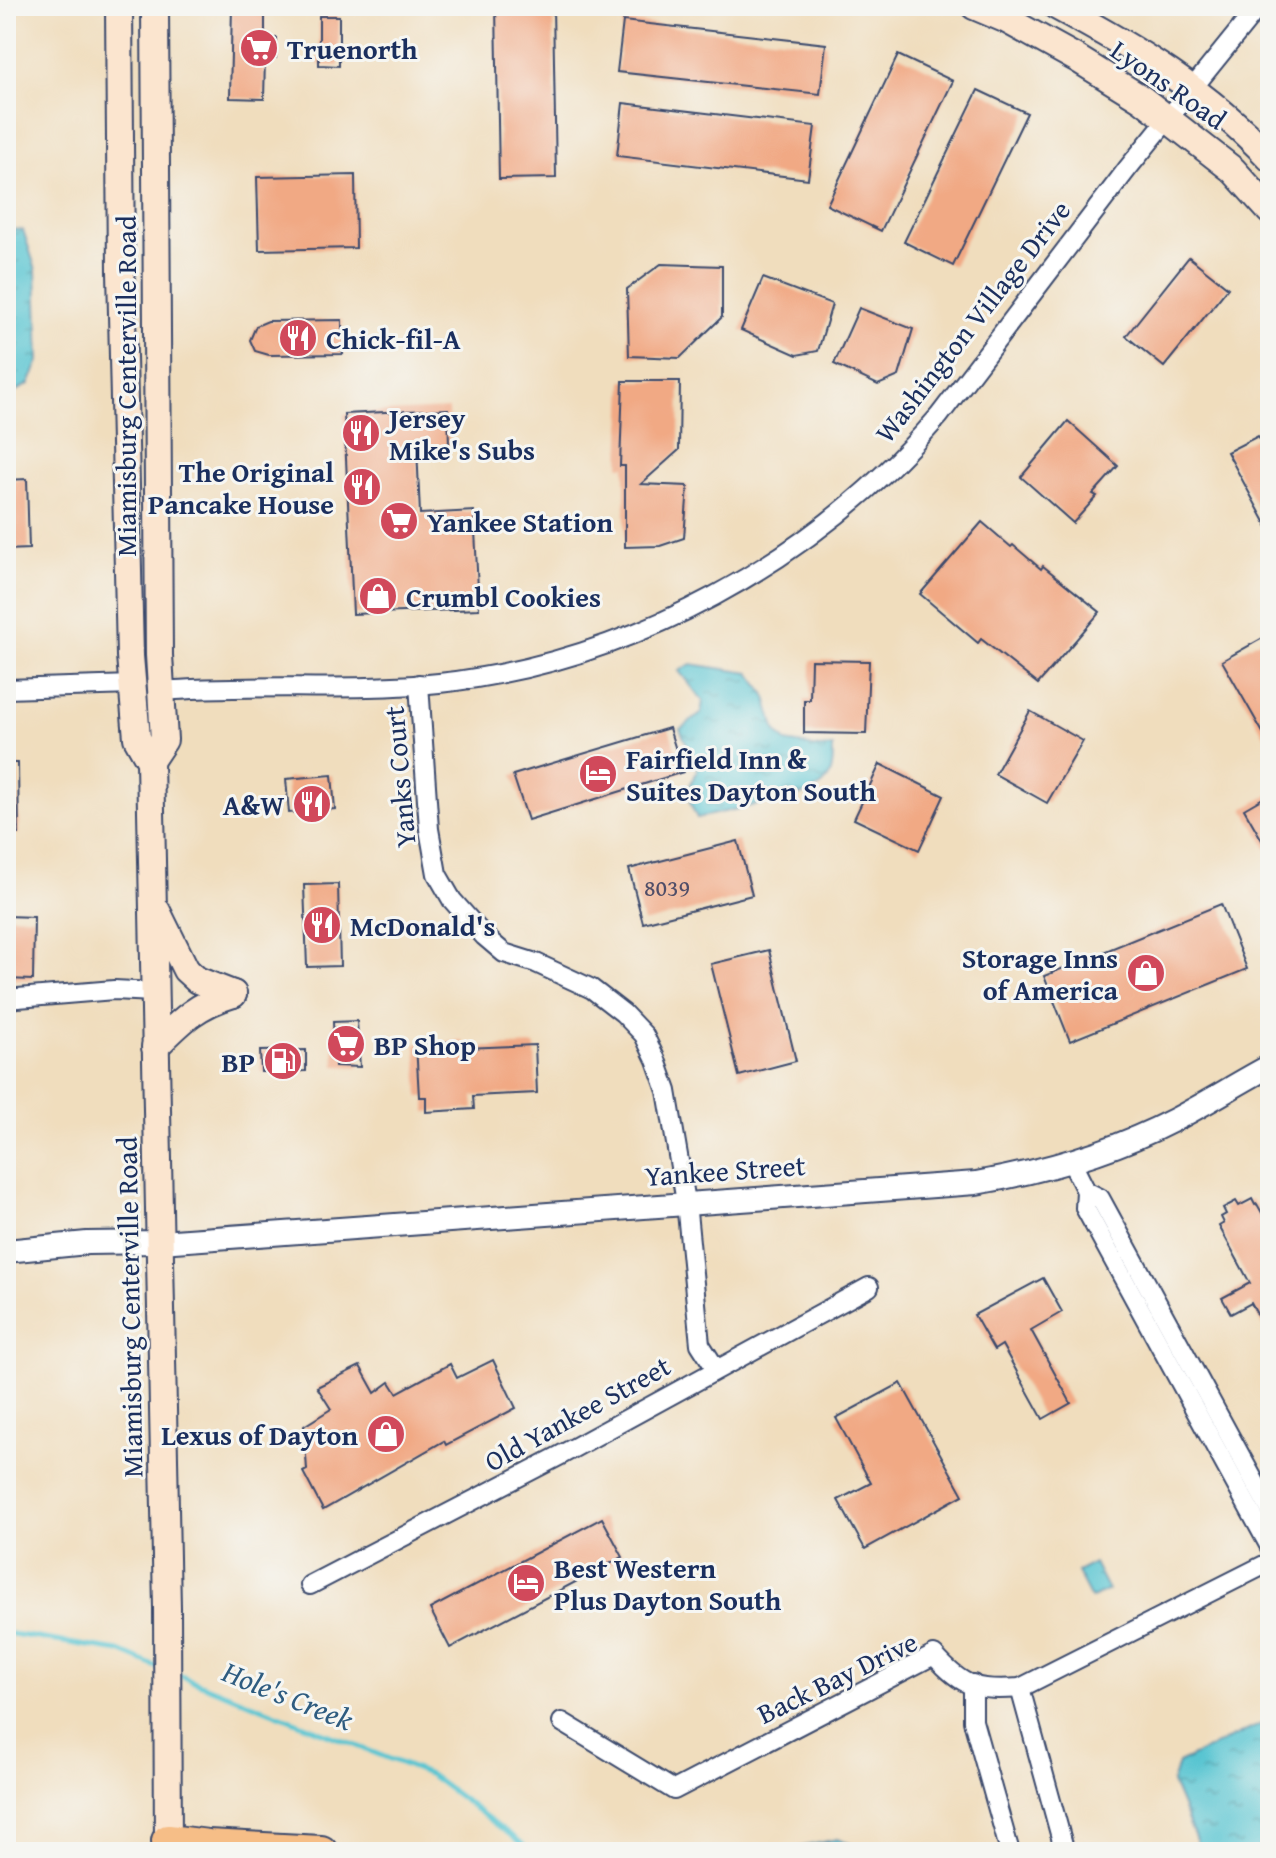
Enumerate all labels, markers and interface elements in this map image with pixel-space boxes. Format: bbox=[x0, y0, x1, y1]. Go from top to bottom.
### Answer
supermarket icon: Truenorth bbox=[238, 27, 280, 69]
place label: Truenorth bbox=[287, 28, 418, 69]
street label: Lyons Road bbox=[1103, 29, 1235, 139]
street label: Washington Village Drive bbox=[864, 191, 1080, 451]
street label: Miamisburg Centerville Road bbox=[105, 215, 146, 557]
restaurant icon: Chick-fil-A bbox=[277, 317, 319, 359]
place label: Chick-fil-A bbox=[326, 318, 461, 359]
place label: Jersey Mike's Subs bbox=[385, 397, 535, 470]
restaurant icon: Jersey Mike's Subs bbox=[340, 412, 382, 454]
place label: The Original Pancake House bbox=[148, 451, 334, 524]
restaurant icon: The Original Pancake House bbox=[341, 466, 383, 508]
supermarket icon: Yankee Station bbox=[378, 500, 420, 542]
place label: Yankee Station bbox=[427, 501, 613, 542]
shop icon: Crumbl Cookies bbox=[357, 575, 399, 617]
place label: Crumbl Cookies bbox=[406, 576, 601, 617]
street label: Yanks Court bbox=[372, 705, 426, 849]
place label: Fairfield Inn & Suites Dayton South bbox=[626, 738, 876, 811]
hotel icon: Fairfield Inn & Suites Dayton South bbox=[577, 753, 619, 795]
restaurant icon: A&W bbox=[291, 783, 333, 825]
place label: A&W bbox=[223, 784, 284, 825]
house number: 8039 bbox=[644, 870, 690, 905]
restaurant icon: McDonald's bbox=[301, 904, 343, 946]
place label: McDonald's bbox=[350, 905, 496, 946]
place label: Storage Inns of America bbox=[962, 937, 1119, 1010]
shop icon: Storage Inns of America bbox=[1125, 952, 1167, 994]
supermarket icon: BP Shop bbox=[325, 1023, 367, 1065]
place label: BP Shop bbox=[374, 1024, 476, 1065]
fuel station icon: BP bbox=[262, 1040, 304, 1082]
place label: BP bbox=[221, 1041, 255, 1082]
street label: Miamisburg Centerville Road bbox=[106, 1136, 152, 1478]
street label: Yankee Street bbox=[643, 1144, 807, 1196]
street label: Old Yankee Street bbox=[477, 1345, 678, 1481]
shop icon: Lexus of Dayton bbox=[365, 1413, 407, 1455]
place label: Lexus of Dayton bbox=[161, 1414, 358, 1455]
place label: Best Western Plus Dayton South bbox=[554, 1547, 782, 1620]
hotel icon: Best Western Plus Dayton South bbox=[505, 1562, 547, 1604]
street label: Back Bay Drive bbox=[750, 1621, 924, 1733]
water label: Hole's Creek bbox=[215, 1649, 360, 1741]

